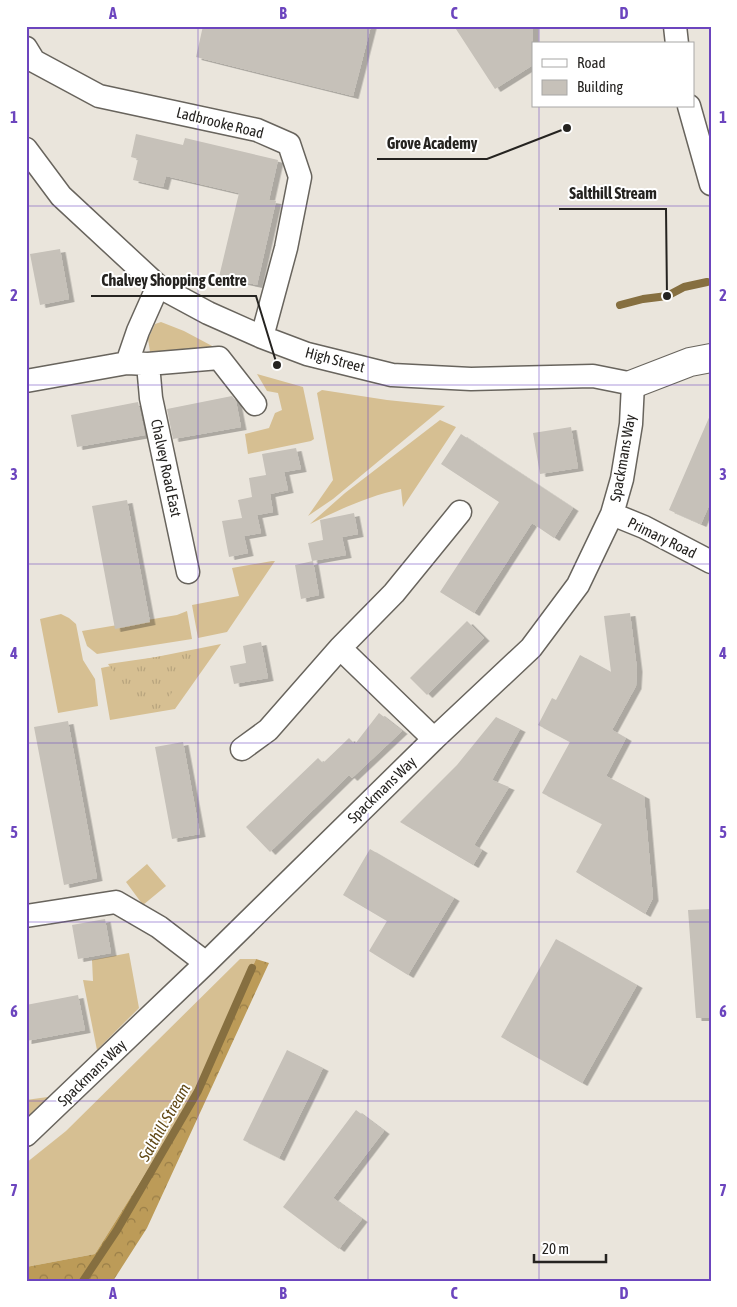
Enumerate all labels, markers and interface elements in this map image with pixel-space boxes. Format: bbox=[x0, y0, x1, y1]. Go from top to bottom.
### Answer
text: A bbox=[108, 4, 117, 22]
text: B bbox=[279, 4, 287, 22]
text: C bbox=[450, 4, 458, 22]
text: D bbox=[620, 4, 629, 22]
legend bbox=[532, 42, 694, 108]
text: Road bbox=[577, 54, 606, 71]
text: Building bbox=[577, 78, 623, 95]
street label: Ladbrooke Road bbox=[175, 103, 266, 142]
text: 1 bbox=[10, 108, 18, 126]
text: 1 bbox=[719, 108, 727, 126]
callout: Grove Academy bbox=[377, 128, 487, 159]
text: Grove Academy bbox=[387, 134, 478, 152]
callout: Salthill Stream bbox=[559, 178, 666, 209]
text: Salthill Stream bbox=[569, 184, 657, 202]
callout: Chalvey Shopping Centre bbox=[91, 265, 256, 296]
text: Chalvey Shopping Centre bbox=[101, 271, 247, 289]
text: 2 bbox=[10, 286, 18, 304]
text: 2 bbox=[719, 286, 727, 304]
street label: High Street bbox=[304, 343, 367, 376]
street label: Spackmans Way bbox=[606, 413, 639, 503]
street label: Chalvey Road East bbox=[148, 418, 185, 518]
text: 3 bbox=[10, 465, 18, 483]
text: 3 bbox=[719, 465, 727, 483]
street label: Primary Road bbox=[625, 514, 699, 561]
text: 4 bbox=[9, 644, 18, 662]
text: 4 bbox=[718, 644, 727, 662]
street label: Spackmans Way bbox=[344, 753, 419, 827]
text: 5 bbox=[10, 823, 18, 841]
text: 5 bbox=[719, 823, 727, 841]
text: 6 bbox=[10, 1002, 18, 1020]
text: 6 bbox=[719, 1002, 727, 1020]
street label: Spackmans Way bbox=[54, 1036, 129, 1110]
water label: Salthill Stream bbox=[134, 1080, 194, 1165]
text: 7 bbox=[10, 1181, 18, 1199]
text: 7 bbox=[719, 1181, 727, 1199]
scale bar bbox=[534, 1232, 607, 1264]
text: 20 m bbox=[542, 1240, 569, 1257]
text: A bbox=[108, 1284, 117, 1302]
text: B bbox=[279, 1284, 287, 1302]
text: C bbox=[450, 1284, 458, 1302]
text: D bbox=[620, 1284, 629, 1302]

